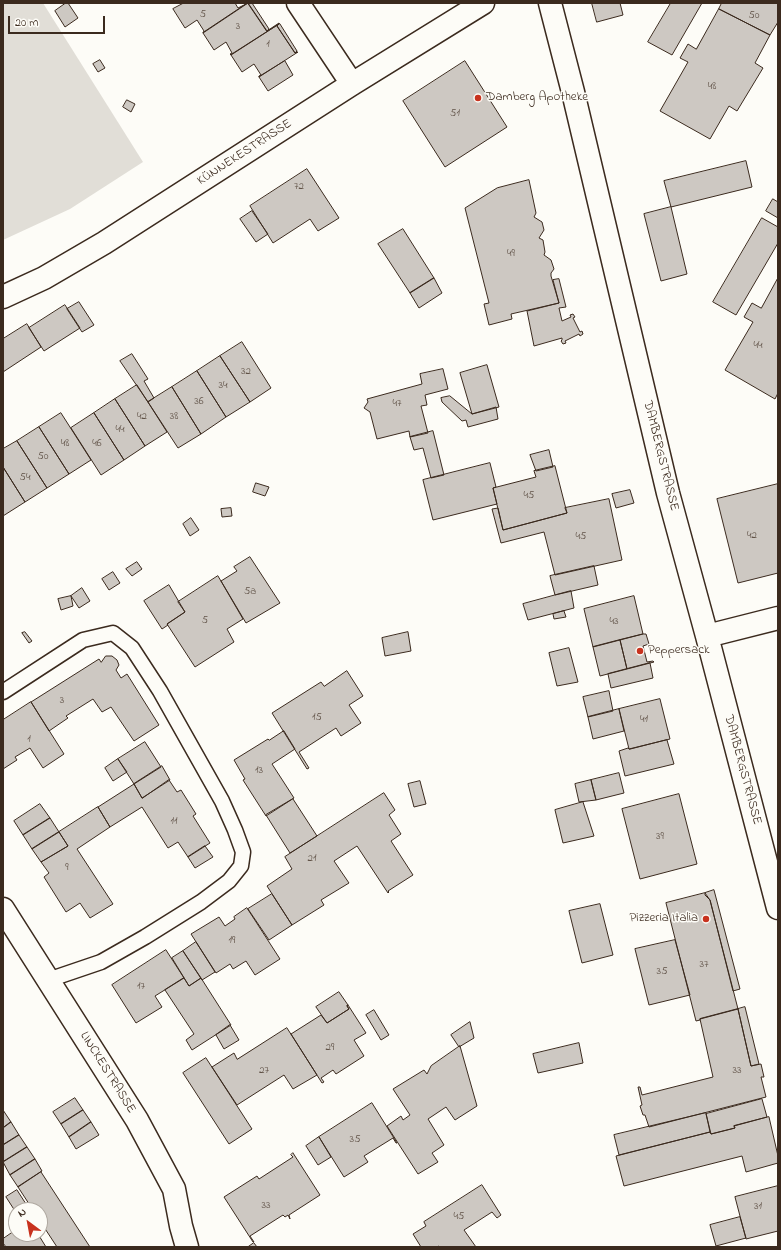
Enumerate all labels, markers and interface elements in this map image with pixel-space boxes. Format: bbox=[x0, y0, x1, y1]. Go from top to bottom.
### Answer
scale bar bbox=[10, 8, 107, 34]
house number: 5 bbox=[200, 8, 206, 22]
house number: 50 bbox=[748, 9, 760, 23]
text: 20 m bbox=[15, 14, 38, 32]
house number: 3 bbox=[236, 20, 240, 34]
house number: 1 bbox=[266, 38, 270, 52]
house number: 48 bbox=[708, 80, 716, 94]
place label: Damberg Apotheke bbox=[486, 90, 588, 106]
marker: Damberg Apotheke bbox=[473, 93, 483, 103]
house number: 51 bbox=[450, 107, 460, 121]
street label: KÜNNEKESTRASSE bbox=[195, 117, 295, 189]
house number: 72 bbox=[294, 180, 304, 194]
house number: 49 bbox=[507, 247, 515, 261]
house number: 44 bbox=[753, 339, 763, 353]
house number: 32 bbox=[241, 365, 251, 379]
house number: 34 bbox=[218, 379, 228, 393]
house number: 36 bbox=[194, 395, 204, 409]
house number: 47 bbox=[392, 397, 402, 411]
street label: DAMBERGSTRASSE bbox=[639, 399, 681, 513]
house number: 42 bbox=[137, 410, 147, 424]
house number: 38 bbox=[170, 410, 178, 424]
house number: 44 bbox=[115, 423, 125, 437]
house number: 48 bbox=[61, 437, 69, 451]
house number: 46 bbox=[92, 437, 102, 451]
house number: 50 bbox=[37, 450, 49, 464]
house number: 54 bbox=[20, 471, 30, 485]
house number: 45 bbox=[524, 489, 534, 503]
house number: 42 bbox=[747, 529, 757, 543]
house number: 45 bbox=[576, 530, 586, 544]
house number: 5a bbox=[244, 585, 256, 599]
house number: 5 bbox=[202, 614, 208, 628]
house number: 43 bbox=[609, 615, 619, 629]
place label: Peppersack bbox=[648, 643, 710, 659]
marker: Peppersack bbox=[635, 646, 645, 656]
house number: 3 bbox=[60, 694, 64, 708]
house number: 15 bbox=[312, 711, 322, 725]
house number: 41 bbox=[640, 713, 648, 727]
street label: DAMBERGSTRASSE bbox=[720, 713, 764, 827]
house number: 1 bbox=[27, 733, 31, 747]
house number: 13 bbox=[255, 764, 263, 778]
house number: 11 bbox=[171, 815, 177, 829]
house number: 39 bbox=[656, 830, 664, 844]
house number: 21 bbox=[308, 852, 316, 866]
house number: 9 bbox=[65, 861, 69, 875]
place label: Pizzeria Italia bbox=[630, 911, 698, 927]
marker: Pizzeria Italia bbox=[701, 914, 711, 924]
house number: 19 bbox=[229, 934, 235, 948]
house number: 37 bbox=[699, 958, 709, 972]
house number: 35 bbox=[657, 965, 667, 979]
house number: 17 bbox=[137, 980, 145, 994]
street label: LINCKESTRASSE bbox=[76, 1029, 138, 1117]
house number: 29 bbox=[326, 1041, 334, 1055]
house number: 27 bbox=[259, 1064, 269, 1078]
house number: 33 bbox=[732, 1064, 742, 1078]
house number: 35 bbox=[350, 1133, 360, 1147]
house number: 33 bbox=[261, 1199, 271, 1213]
house number: 31 bbox=[754, 1200, 762, 1214]
north arrow bbox=[8, 1202, 48, 1242]
text: N bbox=[15, 1204, 30, 1221]
house number: 45 bbox=[454, 1210, 464, 1224]

